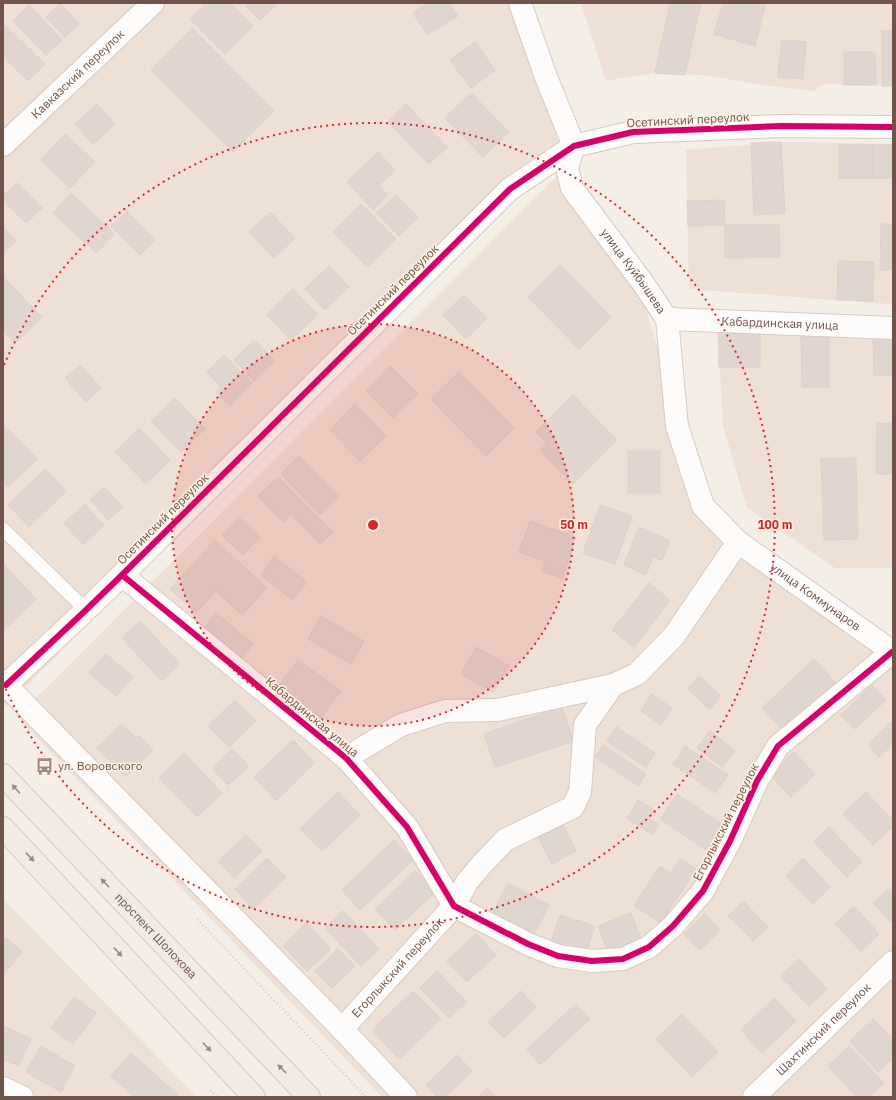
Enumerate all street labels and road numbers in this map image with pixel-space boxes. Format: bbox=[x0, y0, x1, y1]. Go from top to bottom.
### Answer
street label: Кавказский переулок bbox=[28, 26, 127, 121]
street label: Осетинский переулок bbox=[626, 109, 750, 130]
street label: улица Куйбышева bbox=[598, 225, 670, 317]
street label: Осетинский переулок bbox=[344, 241, 442, 338]
street label: Кабардинская улица bbox=[721, 313, 839, 333]
street label: Осетинский переулок bbox=[114, 470, 212, 567]
street label: улица Коммунаров bbox=[768, 559, 864, 634]
street label: Кабардинская улица bbox=[263, 673, 362, 760]
street label: Егорлыкский переулок bbox=[689, 760, 762, 883]
street label: проспект Шолохова bbox=[112, 890, 201, 982]
street label: Егорлыкский переулок bbox=[348, 914, 447, 1020]
street label: Шахтинский переулок bbox=[773, 979, 874, 1078]

